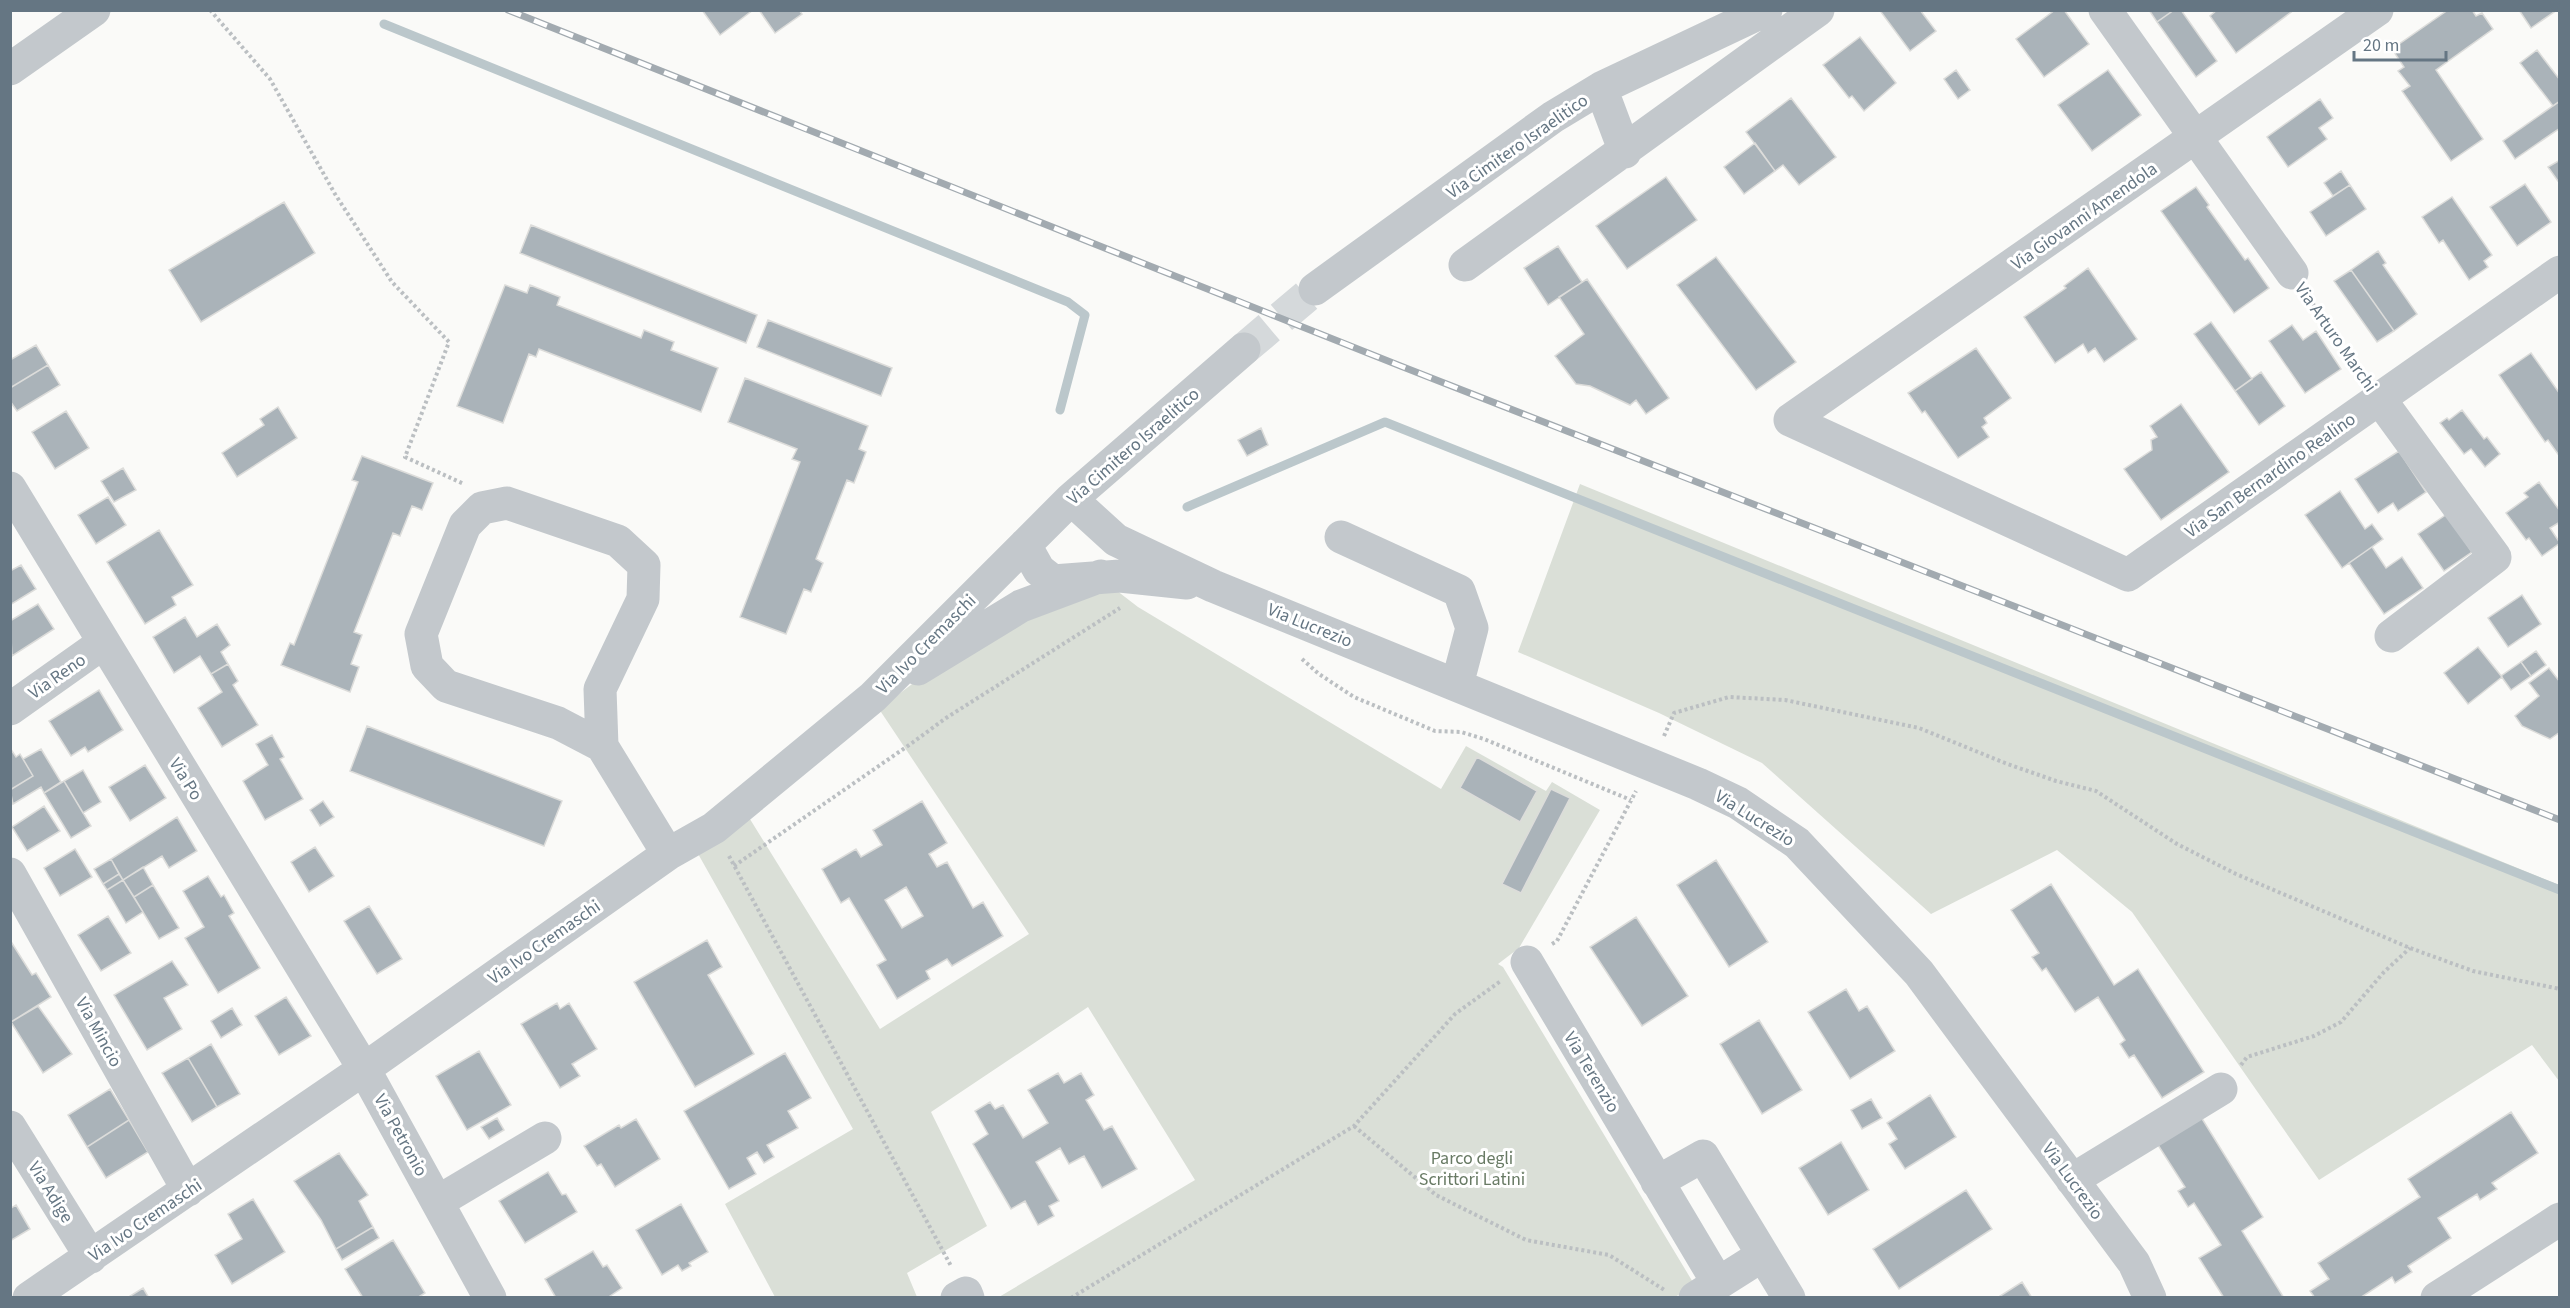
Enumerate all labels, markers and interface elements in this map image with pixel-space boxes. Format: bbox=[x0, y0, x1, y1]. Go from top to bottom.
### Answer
scale bar bbox=[2354, 24, 2446, 62]
text: 20 m bbox=[2363, 33, 2399, 58]
street label: Via Cimitero Israelitico bbox=[1441, 88, 1593, 205]
street label: Via Giovanni Amendola bbox=[2006, 156, 2162, 276]
street label: Via Arturo Marchi bbox=[2289, 278, 2383, 397]
street label: Via Cimitero Israelitico bbox=[1062, 382, 1205, 511]
street label: Via San Bernardino Realino bbox=[2180, 407, 2361, 544]
street label: Via Ivo Cremaschi bbox=[871, 589, 982, 700]
street label: Via Lucrezio bbox=[1264, 597, 1356, 654]
street label: Via Reno bbox=[24, 648, 91, 705]
street label: Via Po bbox=[163, 753, 208, 805]
street label: Via Lucrezio bbox=[1710, 784, 1799, 853]
street label: Via Ivo Cremaschi bbox=[483, 894, 606, 991]
street label: Via Mincio bbox=[69, 993, 128, 1072]
street label: Via Terenzio bbox=[1558, 1027, 1626, 1117]
street label: Via Petronio bbox=[368, 1089, 434, 1181]
street label: Via Lucrezio bbox=[2036, 1138, 2109, 1225]
park label: Parco degli Scrittori Latini bbox=[1419, 1146, 1525, 1192]
street label: Via Adige bbox=[22, 1157, 79, 1228]
street label: Via Ivo Cremaschi bbox=[84, 1173, 207, 1268]

